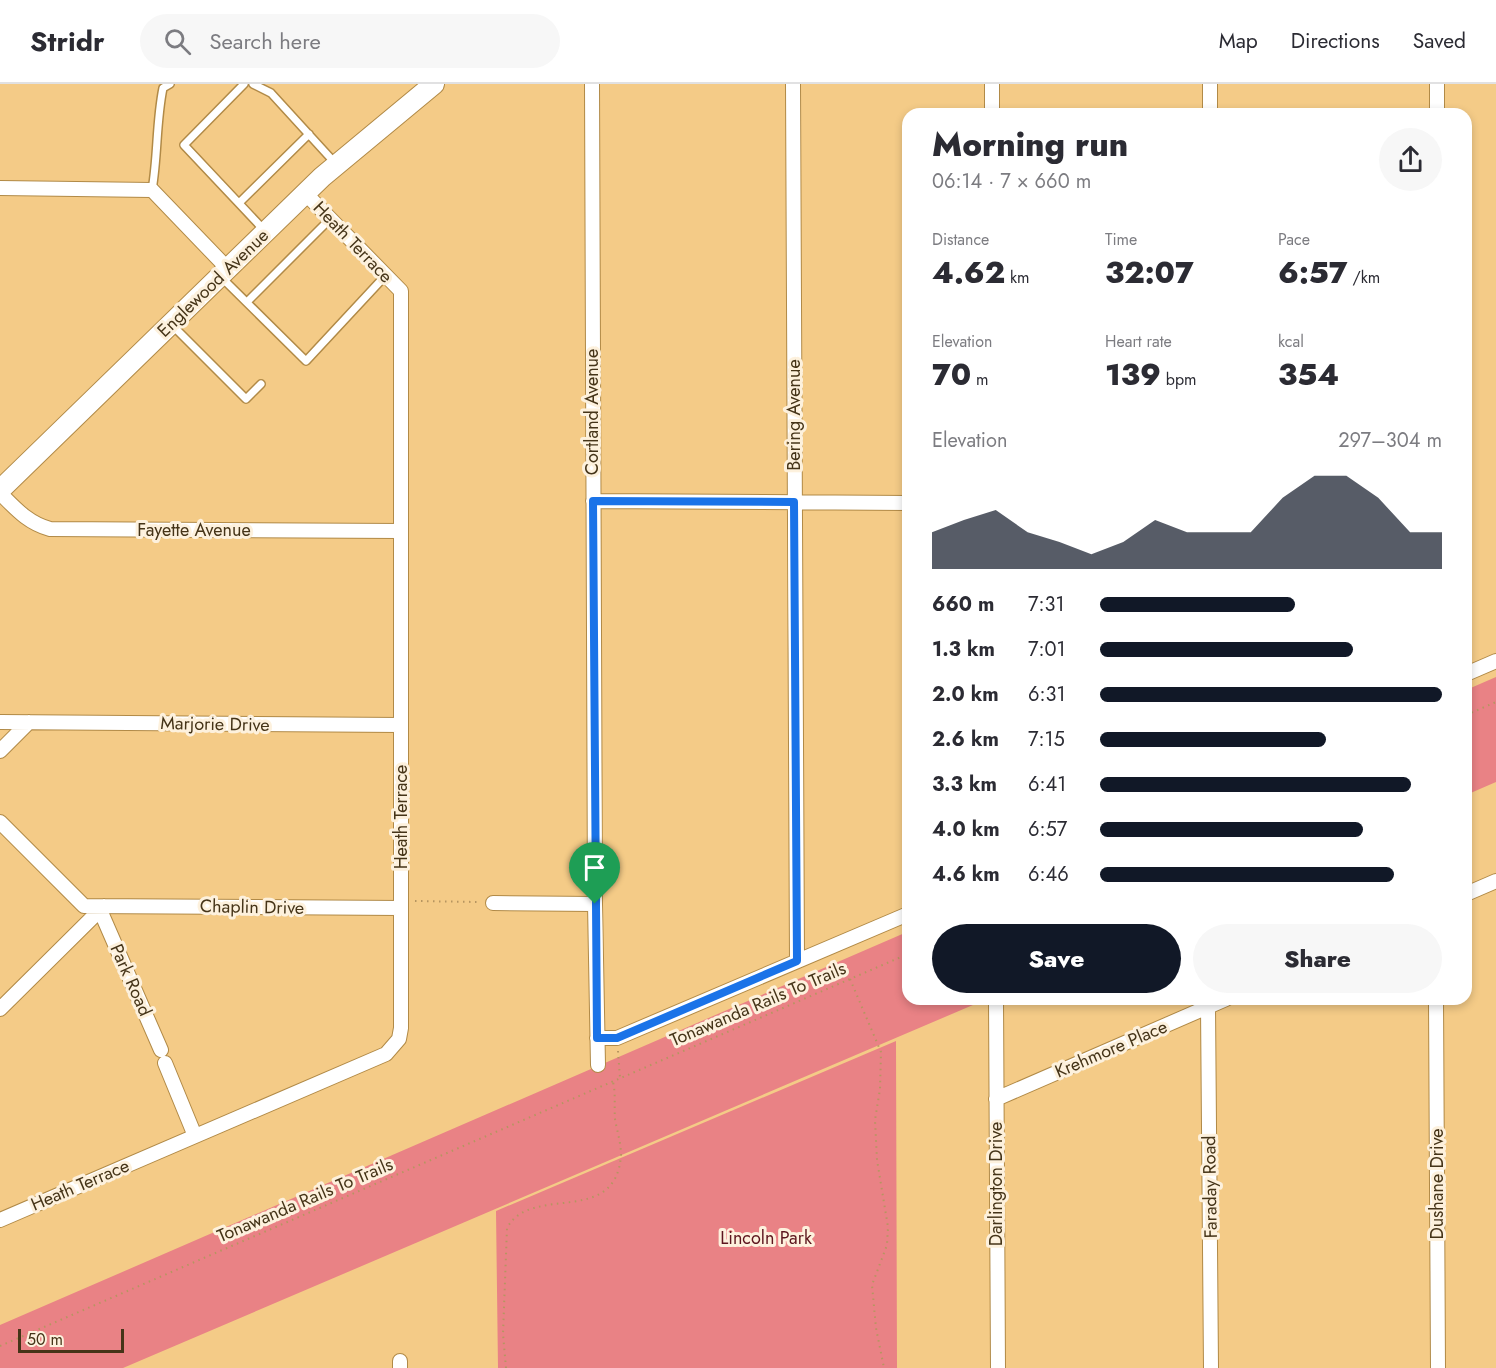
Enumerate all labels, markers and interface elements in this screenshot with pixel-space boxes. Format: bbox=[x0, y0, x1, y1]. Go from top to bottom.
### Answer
search box bbox=[140, 14, 560, 68]
text: Stridr bbox=[30, 21, 104, 62]
icon: search bbox=[161, 25, 194, 58]
text: Search here bbox=[209, 25, 321, 57]
text: Map bbox=[1219, 26, 1258, 56]
text: Directions bbox=[1291, 26, 1380, 56]
text: Saved bbox=[1413, 26, 1466, 56]
text: Morning run bbox=[932, 121, 1128, 168]
button: share bbox=[1379, 128, 1442, 191]
text: 06:14 · 7 × 660 m bbox=[932, 167, 1091, 196]
street label: Heath Terrace bbox=[307, 195, 399, 289]
street label: Englewood Avenue bbox=[151, 223, 275, 343]
text: Distance bbox=[932, 228, 989, 251]
text: Time bbox=[1105, 228, 1137, 251]
text: Pace bbox=[1278, 228, 1310, 251]
text: 4.62 bbox=[932, 251, 1005, 294]
text: 32:07 bbox=[1105, 251, 1194, 294]
text: 6:57 bbox=[1278, 251, 1348, 294]
text: km bbox=[1005, 266, 1030, 289]
text: /km bbox=[1348, 266, 1380, 289]
text: Elevation bbox=[932, 330, 992, 353]
text: Heart rate bbox=[1105, 330, 1172, 353]
text: kcal bbox=[1278, 330, 1304, 353]
street label: Cortland Avenue bbox=[579, 349, 605, 475]
text: 70 bbox=[932, 353, 971, 396]
text: 139 bbox=[1105, 353, 1161, 396]
text: 354 bbox=[1278, 353, 1339, 396]
street label: Bering Avenue bbox=[781, 359, 807, 471]
text: m bbox=[971, 368, 989, 391]
text: bpm bbox=[1161, 368, 1197, 391]
text: Elevation bbox=[932, 426, 1007, 455]
text: 297–304 m bbox=[1338, 426, 1442, 455]
street label: Fayette Avenue bbox=[137, 517, 251, 543]
text: 660 m bbox=[932, 590, 994, 619]
text: 7:31 bbox=[1028, 590, 1064, 619]
text: 1.3 km bbox=[932, 635, 995, 664]
text: 7:01 bbox=[1028, 635, 1066, 664]
text: 2.0 km bbox=[932, 680, 999, 709]
text: 6:31 bbox=[1028, 680, 1065, 709]
street label: Marjorie Drive bbox=[160, 710, 270, 738]
text: 2.6 km bbox=[932, 725, 999, 754]
text: 7:15 bbox=[1028, 725, 1065, 754]
street label: Heath Terrace bbox=[388, 765, 414, 869]
text: 3.3 km bbox=[932, 770, 997, 799]
text: 6:41 bbox=[1028, 770, 1066, 799]
text: 4.0 km bbox=[932, 815, 1000, 844]
text: 6:57 bbox=[1028, 815, 1067, 844]
pin bbox=[569, 842, 620, 904]
icon: arrive bbox=[578, 851, 611, 884]
text: 4.6 km bbox=[932, 860, 1000, 889]
text: 6:46 bbox=[1028, 860, 1069, 889]
street label: Chaplin Drive bbox=[200, 893, 304, 921]
button: Save bbox=[932, 924, 1181, 993]
button: Share bbox=[1193, 924, 1442, 993]
street label: Park Road bbox=[104, 940, 158, 1020]
street label: Tonawanda Rails To Trails bbox=[666, 955, 850, 1053]
street label: Krehmore Place bbox=[1051, 1014, 1171, 1084]
street label: Darlington Drive bbox=[983, 1122, 1009, 1246]
street label: Dushane Drive bbox=[1424, 1128, 1450, 1240]
street label: Faraday Road bbox=[1196, 1135, 1224, 1239]
street label: Tonawanda Rails To Trails bbox=[213, 1151, 397, 1249]
street label: Heath Terrace bbox=[27, 1153, 133, 1217]
park label: Lincoln Park bbox=[720, 1225, 812, 1251]
scale bar bbox=[18, 1326, 124, 1354]
text: 50 m bbox=[27, 1328, 63, 1351]

